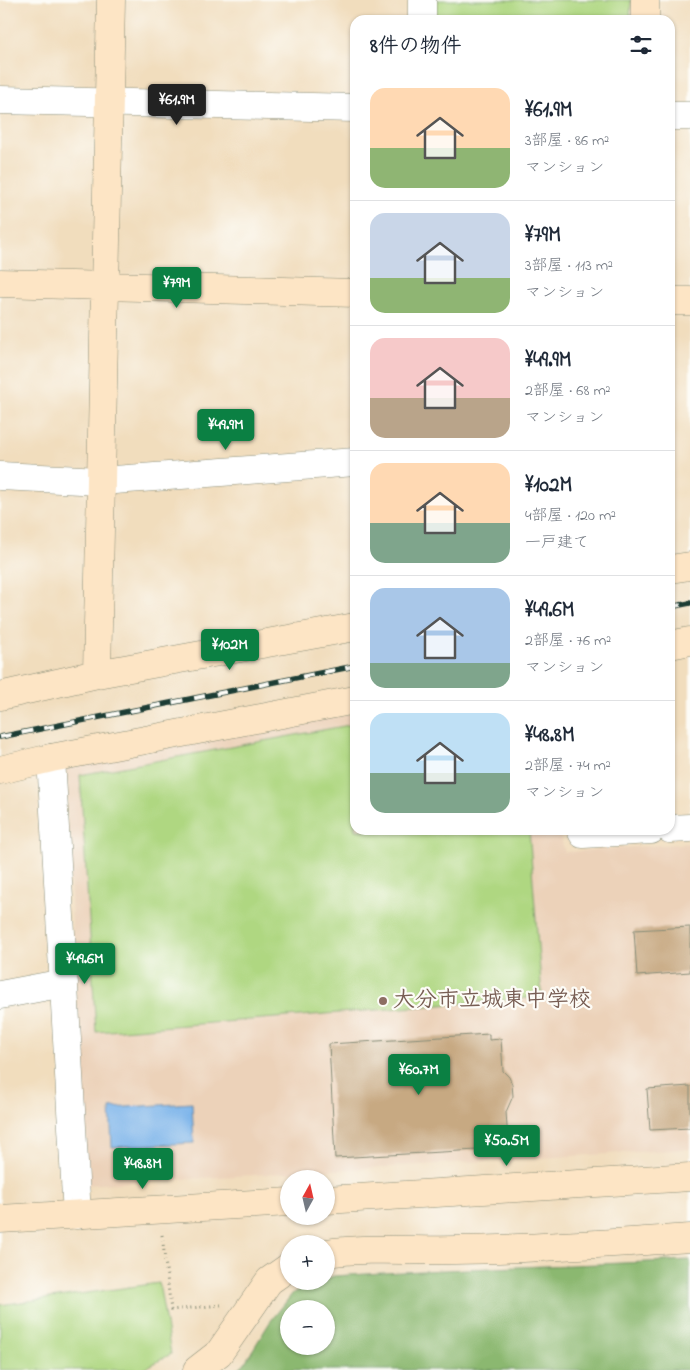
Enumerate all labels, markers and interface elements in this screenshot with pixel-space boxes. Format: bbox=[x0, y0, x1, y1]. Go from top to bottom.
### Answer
icon: filters bbox=[627, 31, 655, 59]
text: 8件の物件 bbox=[370, 32, 462, 62]
pin: ¥61.9M bbox=[136, 84, 218, 126]
text: ¥61.9M bbox=[159, 88, 195, 112]
text: ¥61.9M bbox=[525, 96, 572, 126]
icon: home bbox=[410, 108, 470, 168]
text: 3部屋 · 86 m² bbox=[525, 129, 609, 153]
text: マンション bbox=[525, 156, 604, 180]
text: ¥79M bbox=[525, 221, 561, 251]
icon: home bbox=[410, 233, 470, 293]
text: 3部屋 · 113 m² bbox=[525, 254, 613, 278]
pin: ¥79M bbox=[147, 266, 207, 309]
text: ¥79M bbox=[163, 271, 191, 295]
text: マンション bbox=[525, 281, 604, 305]
text: ¥49.9M bbox=[525, 346, 572, 376]
icon: home bbox=[410, 358, 470, 418]
text: 2部屋 · 68 m² bbox=[525, 379, 611, 403]
text: マンション bbox=[525, 406, 604, 430]
pin: ¥49.9M bbox=[185, 408, 267, 451]
text: ¥49.9M bbox=[208, 413, 244, 437]
text: ¥102M bbox=[525, 471, 572, 501]
icon: home bbox=[410, 483, 470, 543]
text: 4部屋 · 120 m² bbox=[525, 504, 616, 528]
text: 一戸建て bbox=[525, 531, 589, 555]
text: ¥49.6M bbox=[525, 596, 574, 626]
icon: home bbox=[410, 608, 470, 668]
pin: ¥102M bbox=[195, 628, 265, 671]
text: 2部屋 · 76 m² bbox=[525, 629, 611, 653]
text: ¥102M bbox=[212, 633, 248, 657]
text: マンション bbox=[525, 656, 604, 680]
text: ¥48.8M bbox=[525, 721, 575, 751]
icon: home bbox=[410, 733, 470, 793]
text: 2部屋 · 74 m² bbox=[525, 754, 611, 778]
text: マンション bbox=[525, 781, 604, 805]
pin: ¥49.6M bbox=[44, 942, 126, 985]
text: ¥49.6M bbox=[66, 947, 104, 971]
place label: 大分市立城東中学校 bbox=[393, 985, 591, 1017]
marker: 大分市立城東中学校 bbox=[377, 995, 389, 1007]
pin: ¥60.7M bbox=[378, 1054, 460, 1096]
text: ¥60.7M bbox=[399, 1058, 439, 1082]
pin: ¥50.5M bbox=[466, 1124, 548, 1167]
text: ¥50.5M bbox=[485, 1129, 529, 1153]
pin: ¥48.8M bbox=[102, 1148, 184, 1190]
text: ¥48.8M bbox=[124, 1152, 162, 1176]
north arrow bbox=[280, 1170, 335, 1225]
map controls bbox=[280, 1170, 335, 1355]
button: + bbox=[280, 1235, 335, 1290]
button: − bbox=[280, 1300, 335, 1355]

